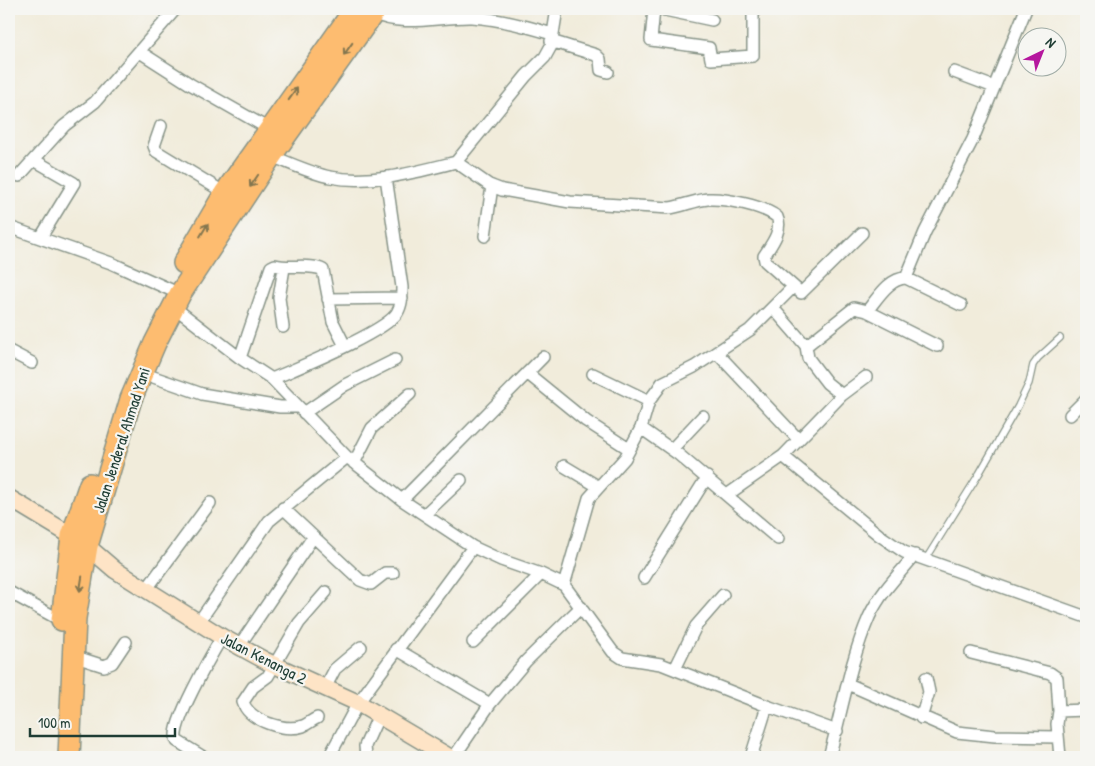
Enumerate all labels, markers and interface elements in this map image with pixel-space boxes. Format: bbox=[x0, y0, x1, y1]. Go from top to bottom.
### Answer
north arrow bbox=[1018, 28, 1068, 78]
text: N bbox=[1042, 33, 1061, 52]
one-way arrow bbox=[343, 41, 353, 55]
one-way arrow bbox=[288, 87, 298, 101]
one-way arrow bbox=[249, 174, 259, 188]
one-way arrow bbox=[200, 223, 210, 237]
street label: Jalan Jenderal Ahmad Yani bbox=[87, 364, 155, 516]
one-way arrow bbox=[76, 575, 86, 591]
street label: Jalan Kenanga 2 bbox=[217, 627, 311, 689]
scale bar bbox=[30, 706, 175, 738]
text: 100 m bbox=[38, 712, 71, 733]

